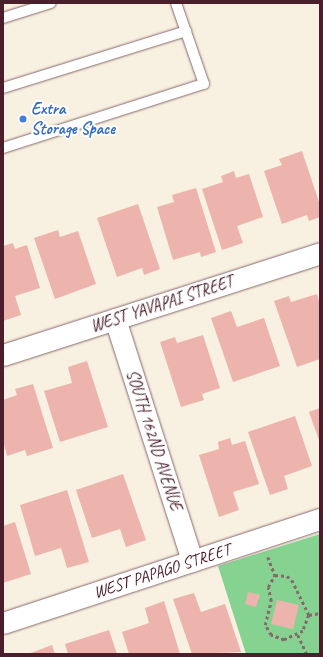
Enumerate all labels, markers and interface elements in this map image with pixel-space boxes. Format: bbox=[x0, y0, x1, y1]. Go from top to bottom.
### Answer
place label: Extra Storage Space bbox=[31, 99, 115, 139]
marker: Extra Storage Space bbox=[18, 114, 28, 124]
street label: WEST YAVAPAI STREET bbox=[88, 271, 236, 337]
street label: SOUTH 162ND AVENUE bbox=[122, 368, 186, 512]
street label: WEST PAPAGO STREET bbox=[91, 539, 233, 603]

